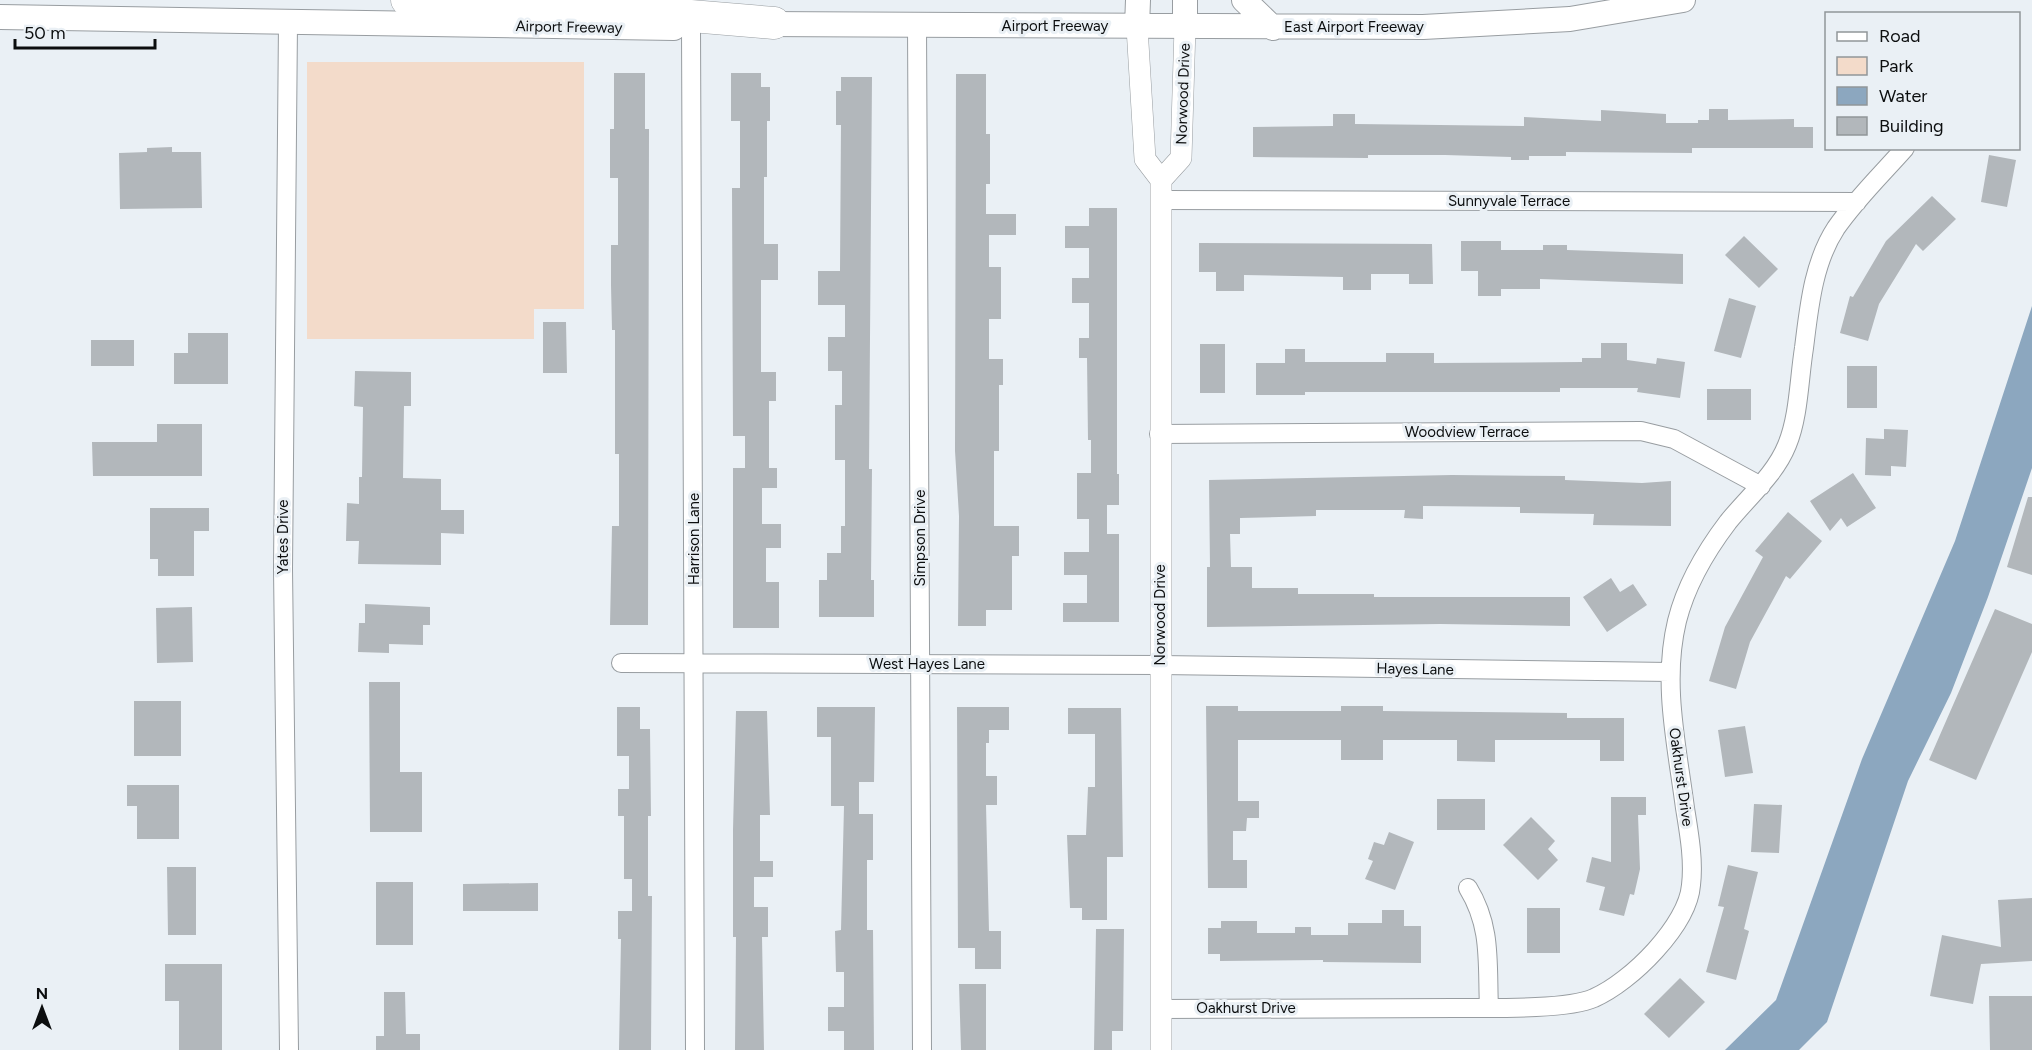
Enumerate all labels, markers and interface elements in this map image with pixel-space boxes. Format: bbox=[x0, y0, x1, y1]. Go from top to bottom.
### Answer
scale bar bbox=[15, 12, 154, 50]
legend bbox=[1825, 12, 2020, 150]
street label: Airport Freeway bbox=[515, 17, 623, 37]
street label: Airport Freeway bbox=[1002, 17, 1109, 35]
street label: East Airport Freeway bbox=[1284, 18, 1424, 36]
text: 50 m bbox=[24, 22, 66, 44]
text: Road bbox=[1879, 25, 1920, 47]
street label: Norwood Drive bbox=[1172, 43, 1194, 145]
text: Park bbox=[1879, 55, 1914, 77]
text: Water bbox=[1879, 85, 1927, 107]
text: Building bbox=[1879, 115, 1944, 137]
street label: Sunnyvale Terrace bbox=[1448, 192, 1570, 210]
street label: Woodview Terrace bbox=[1405, 423, 1529, 441]
street label: Simpson Drive bbox=[911, 490, 929, 586]
street label: Harrison Lane bbox=[685, 493, 703, 585]
street label: Yates Drive bbox=[274, 499, 292, 575]
street label: Norwood Drive bbox=[1151, 564, 1169, 666]
street label: West Hayes Lane bbox=[869, 655, 985, 673]
street label: Hayes Lane bbox=[1376, 659, 1454, 679]
street label: Oakhurst Drive bbox=[1665, 727, 1697, 827]
north arrow bbox=[12, 978, 72, 1038]
text: N bbox=[36, 984, 48, 1003]
street label: Oakhurst Drive bbox=[1196, 999, 1296, 1017]

